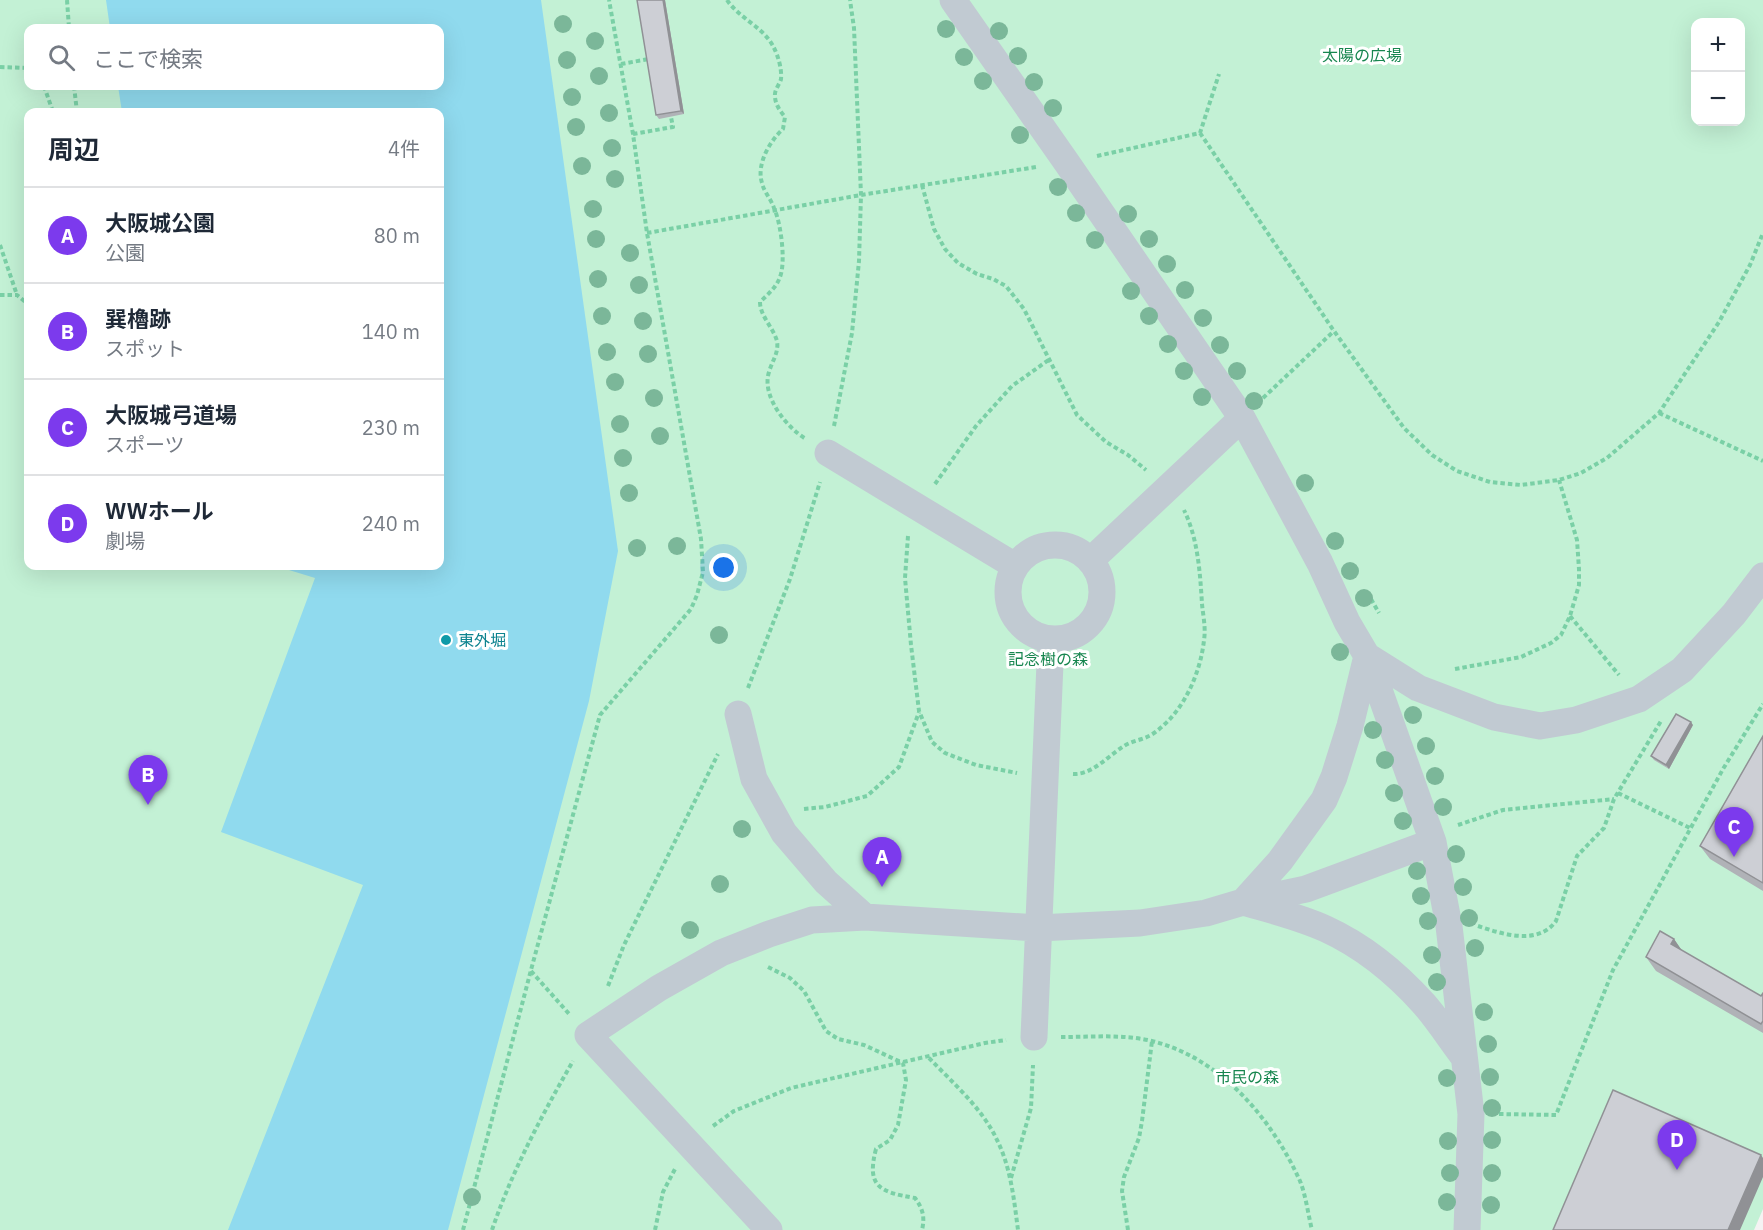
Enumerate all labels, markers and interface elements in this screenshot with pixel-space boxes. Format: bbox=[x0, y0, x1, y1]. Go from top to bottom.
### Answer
map controls bbox=[1691, 18, 1745, 126]
button: + bbox=[1691, 18, 1745, 72]
search box bbox=[24, 24, 444, 90]
icon: search bbox=[45, 41, 78, 74]
text: ここで検索 bbox=[93, 44, 203, 73]
park label: 太陽の広場 bbox=[1322, 45, 1402, 65]
button: − bbox=[1691, 72, 1745, 126]
text: 周辺 bbox=[48, 132, 100, 166]
text: 4件 bbox=[388, 135, 420, 162]
text: 大阪城公園 bbox=[105, 208, 215, 237]
text: A bbox=[61, 222, 74, 249]
text: 80 m bbox=[374, 222, 420, 249]
text: 公園 bbox=[105, 239, 145, 266]
text: 巽櫓跡 bbox=[105, 304, 171, 333]
text: B bbox=[61, 318, 74, 345]
text: 140 m bbox=[362, 318, 420, 345]
text: スポット bbox=[105, 335, 185, 362]
text: 大阪城弓道場 bbox=[105, 400, 237, 429]
text: C bbox=[61, 414, 74, 441]
text: 230 m bbox=[362, 414, 420, 441]
text: スポーツ bbox=[105, 431, 185, 458]
text: WWホール bbox=[105, 496, 214, 525]
text: D bbox=[61, 510, 74, 537]
text: 240 m bbox=[362, 510, 420, 537]
text: 劇場 bbox=[105, 527, 145, 554]
your location bbox=[709, 553, 738, 582]
place label: 東外堀 bbox=[458, 630, 506, 650]
marker: 東外堀 bbox=[439, 633, 453, 647]
park label: 記念樹の森 bbox=[1008, 649, 1088, 669]
pin: B bbox=[128, 756, 168, 805]
pin: C bbox=[1714, 808, 1754, 857]
pin: A bbox=[862, 838, 902, 887]
park label: 市民の森 bbox=[1215, 1067, 1279, 1087]
pin: D bbox=[1658, 1120, 1696, 1170]

